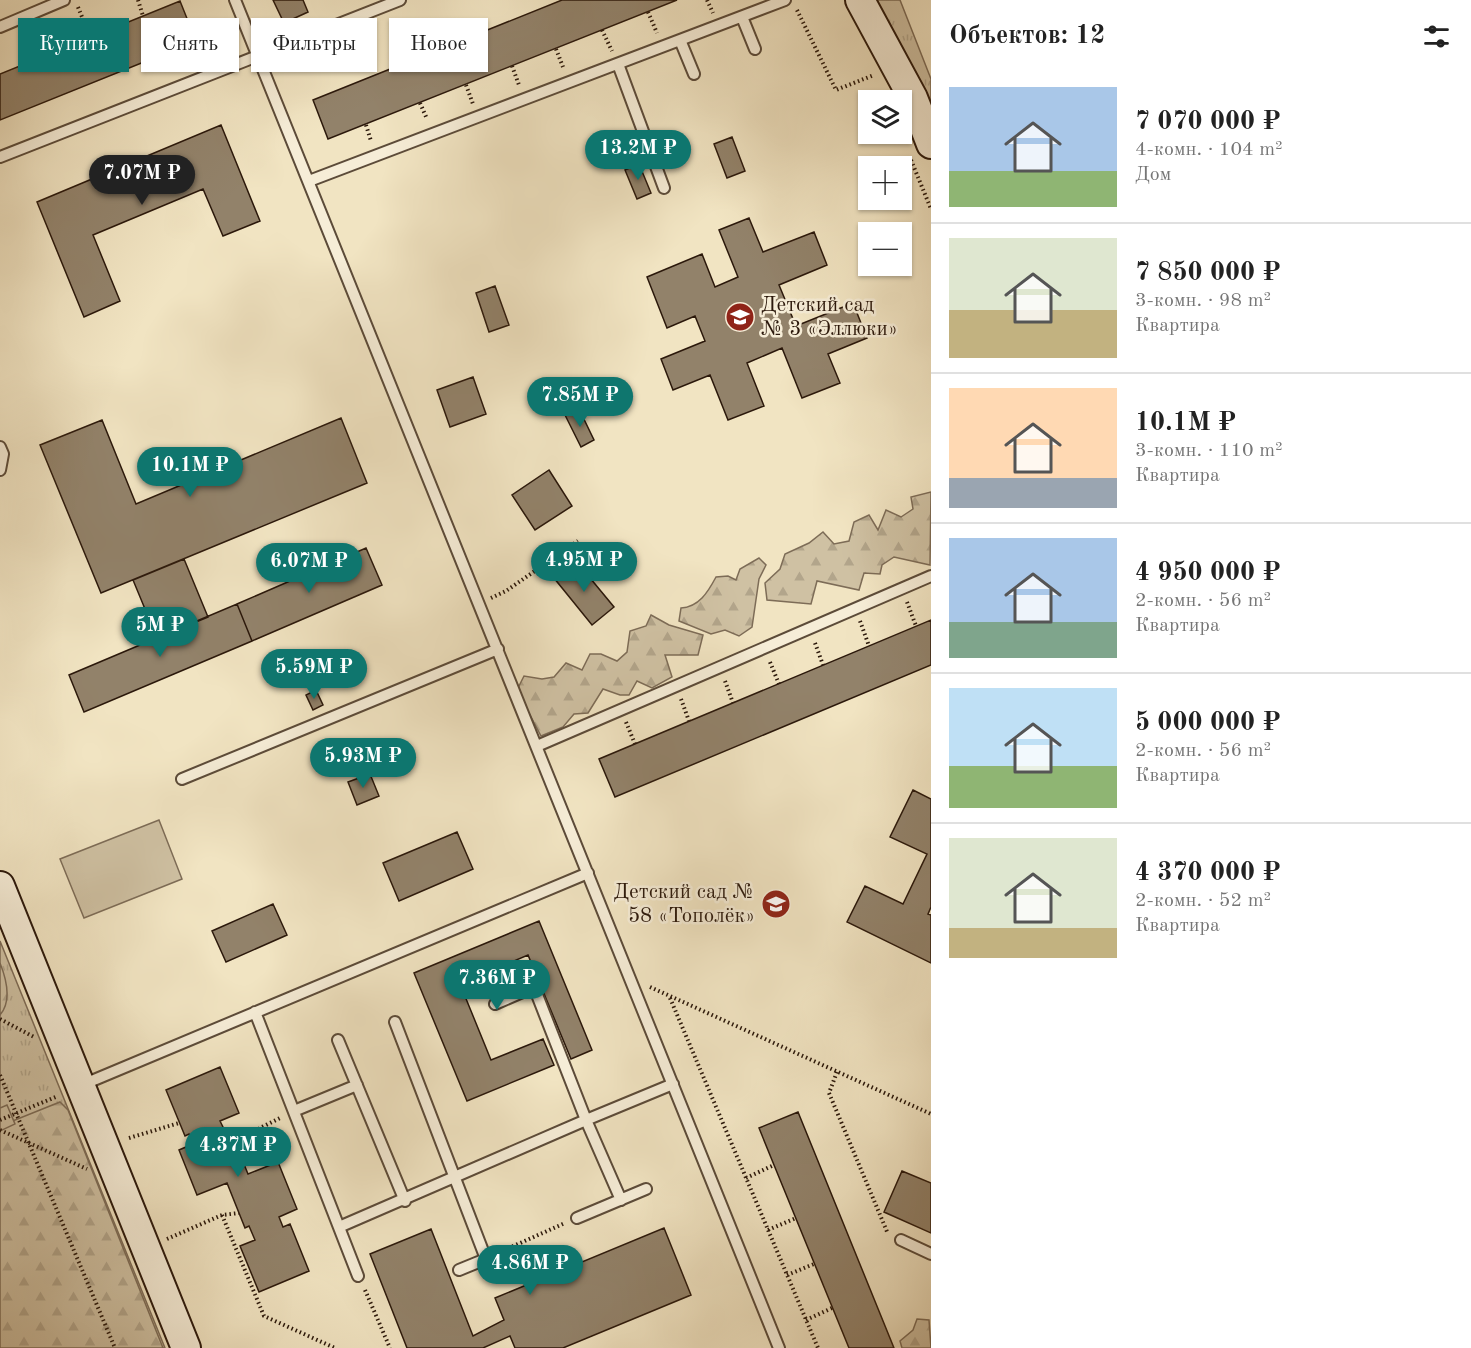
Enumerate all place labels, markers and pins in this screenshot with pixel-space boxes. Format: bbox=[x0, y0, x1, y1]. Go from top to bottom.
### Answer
pin: 13.2M ₽ bbox=[583, 130, 693, 181]
pin: 7.07M ₽ bbox=[87, 155, 197, 206]
place label: Детский сад № 3 «Эллюки» bbox=[761, 295, 898, 340]
school or university icon: Детский сад № 3 «Эллюки» bbox=[724, 301, 756, 333]
pin: 7.85M ₽ bbox=[525, 377, 635, 428]
pin: 10.1M ₽ bbox=[135, 447, 245, 498]
pin: 4.95M ₽ bbox=[529, 542, 639, 593]
pin: 6.07M ₽ bbox=[254, 543, 364, 594]
pin: 5M ₽ bbox=[124, 607, 196, 658]
pin: 5.59M ₽ bbox=[259, 649, 369, 700]
pin: 5.93M ₽ bbox=[308, 738, 418, 789]
place label: Детский сад № 58 «Тополёк» bbox=[614, 882, 755, 927]
school or university icon: Детский сад № 58 «Тополёк» bbox=[760, 888, 792, 920]
pin: 7.36M ₽ bbox=[442, 960, 552, 1011]
pin: 4.37M ₽ bbox=[183, 1127, 293, 1178]
pin: 4.86M ₽ bbox=[475, 1245, 585, 1296]

